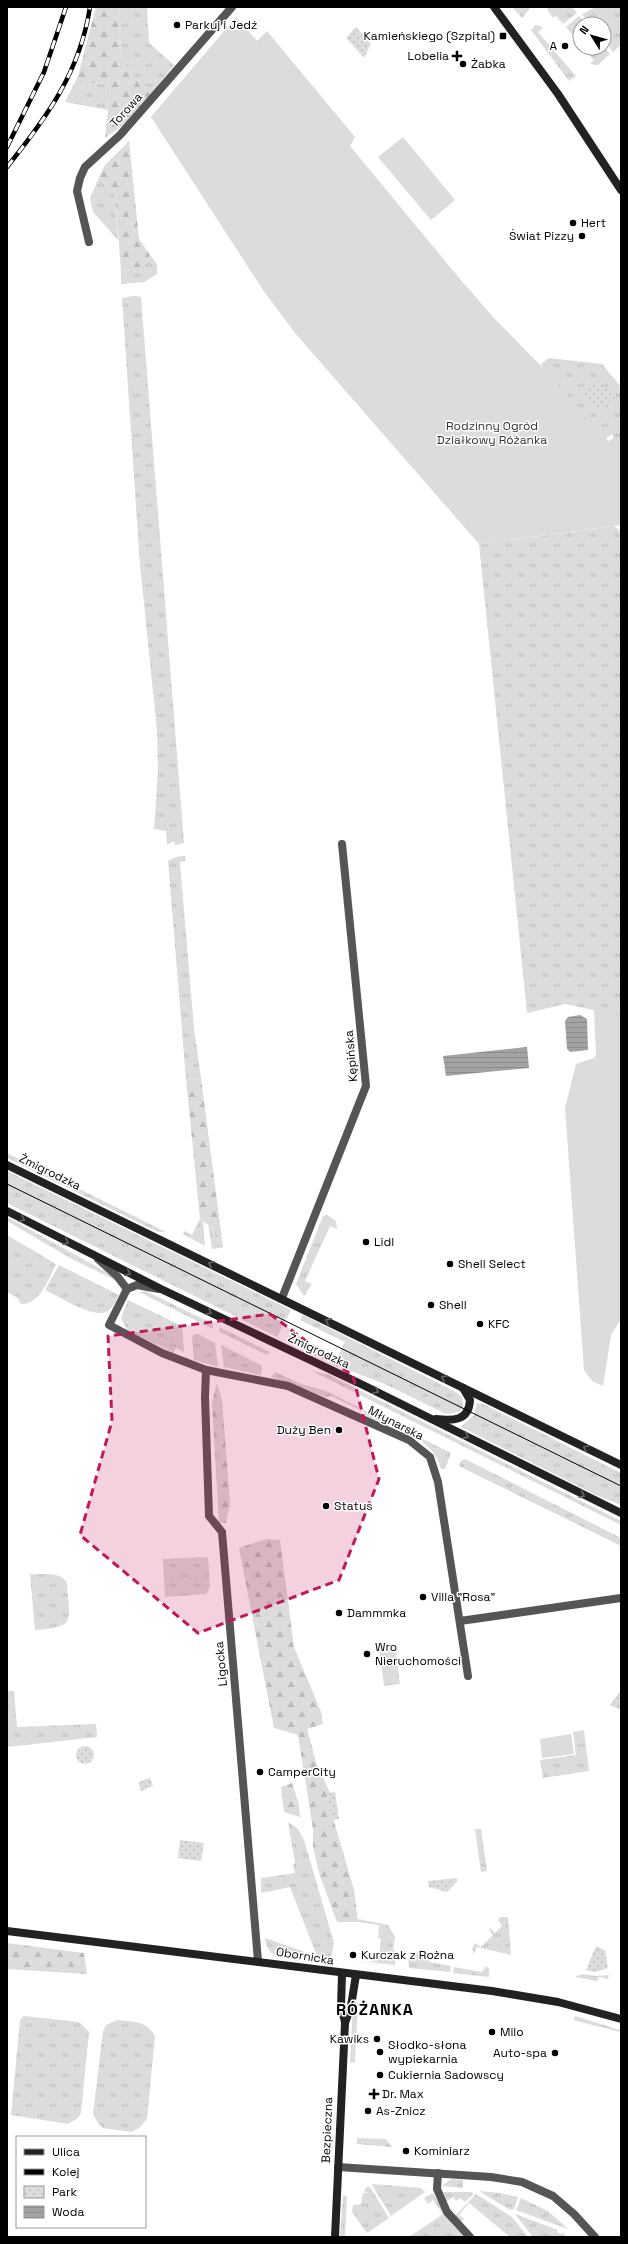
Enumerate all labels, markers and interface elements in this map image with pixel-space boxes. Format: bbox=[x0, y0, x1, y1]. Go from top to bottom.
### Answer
north arrow bbox=[572, 16, 612, 56]
place label: Parkuj i Jedź bbox=[185, 17, 257, 33]
marker: Parkuj i Jedź bbox=[172, 20, 182, 30]
text: N bbox=[576, 23, 592, 37]
place label: Kamieńskiego (Szpital) bbox=[363, 28, 495, 44]
marker: Kamieńskiego (Szpital) bbox=[498, 31, 508, 41]
place label: A bbox=[549, 38, 557, 54]
marker: A bbox=[560, 41, 570, 51]
place label: Lobelia bbox=[407, 48, 449, 64]
marker: Lobelia bbox=[452, 51, 462, 61]
place label: Żabka bbox=[471, 56, 506, 72]
marker: Żabka bbox=[458, 59, 468, 69]
street label: Torowa bbox=[106, 89, 146, 131]
place label: Hert bbox=[581, 215, 606, 231]
marker: Hert bbox=[568, 218, 578, 228]
place label: Świat Pizzy bbox=[509, 228, 574, 244]
marker: Świat Pizzy bbox=[577, 231, 587, 241]
park label: Rodzinny Ogród Działkowy Różanka bbox=[437, 418, 547, 448]
street label: Kępińska bbox=[341, 1029, 361, 1082]
street label: Żmigrodzka bbox=[16, 1150, 84, 1194]
one-way arrow bbox=[18, 1214, 25, 1222]
place label: Lidl bbox=[374, 1234, 394, 1250]
one-way arrow bbox=[62, 1237, 69, 1245]
marker: Lidl bbox=[361, 1237, 371, 1247]
place label: Shell Select bbox=[458, 1256, 526, 1272]
marker: Shell Select bbox=[445, 1259, 455, 1269]
one-way arrow bbox=[208, 1261, 215, 1269]
one-way arrow bbox=[124, 1268, 132, 1276]
place label: Shell bbox=[439, 1297, 467, 1313]
marker: Shell bbox=[426, 1300, 436, 1310]
one-way arrow bbox=[204, 1307, 212, 1315]
place label: KFC bbox=[488, 1316, 510, 1332]
one-way arrow bbox=[324, 1318, 332, 1326]
marker: KFC bbox=[475, 1319, 485, 1329]
street label: Żmigrodzka bbox=[285, 1330, 353, 1372]
one-way arrow bbox=[441, 1375, 449, 1383]
one-way arrow bbox=[372, 1386, 379, 1394]
street label: Młynarska bbox=[365, 1402, 427, 1444]
place label: Duży Ben bbox=[277, 1422, 331, 1438]
marker: Duży Ben bbox=[334, 1425, 344, 1435]
one-way arrow bbox=[462, 1431, 470, 1439]
one-way arrow bbox=[583, 1445, 590, 1453]
one-way arrow bbox=[578, 1490, 586, 1498]
place label: Status bbox=[334, 1498, 373, 1514]
marker: Status bbox=[321, 1501, 331, 1511]
place label: Villa "Rosa" bbox=[431, 1589, 495, 1605]
marker: Villa "Rosa" bbox=[418, 1592, 428, 1602]
place label: Dammmka bbox=[347, 1605, 406, 1621]
marker: Dammmka bbox=[334, 1608, 344, 1618]
place label: Wro Nieruchomości bbox=[375, 1639, 461, 1669]
street label: Ligocka bbox=[211, 1641, 231, 1687]
marker: Wro Nieruchomości bbox=[362, 1649, 372, 1659]
place label: CamperCity bbox=[268, 1764, 336, 1780]
marker: CamperCity bbox=[255, 1767, 265, 1777]
street label: Obornicka bbox=[275, 1944, 335, 1968]
place label: Kurczak z Rożna bbox=[361, 1947, 454, 1963]
marker: Kurczak z Rożna bbox=[348, 1950, 358, 1960]
district label: RÓŻANKA bbox=[336, 1999, 414, 2020]
place label: Milo bbox=[500, 2024, 524, 2040]
marker: Milo bbox=[487, 2027, 497, 2037]
place label: Kawiks bbox=[330, 2031, 369, 2047]
marker: Kawiks bbox=[372, 2034, 382, 2044]
place label: Słodko-słona wypiekarnia bbox=[388, 2037, 466, 2067]
place label: Auto-spa bbox=[493, 2045, 547, 2061]
marker: Słodko-słona wypiekarnia bbox=[375, 2047, 385, 2057]
marker: Auto-spa bbox=[550, 2048, 560, 2058]
place label: Cukiernia Sadowscy bbox=[388, 2067, 504, 2083]
marker: Cukiernia Sadowscy bbox=[375, 2070, 385, 2080]
place label: Dr. Max bbox=[382, 2086, 424, 2102]
marker: Dr. Max bbox=[369, 2089, 379, 2099]
street label: Bezpieczna bbox=[318, 2096, 336, 2163]
place label: As-Znicz bbox=[376, 2103, 425, 2119]
marker: As-Znicz bbox=[363, 2106, 373, 2116]
legend bbox=[16, 2136, 146, 2228]
place label: Kominiarz bbox=[414, 2143, 470, 2159]
text: Ulica bbox=[52, 2144, 80, 2160]
marker: Kominiarz bbox=[401, 2146, 411, 2156]
text: Kolej bbox=[52, 2164, 80, 2180]
text: Park bbox=[52, 2184, 77, 2200]
text: Woda bbox=[52, 2204, 84, 2220]

